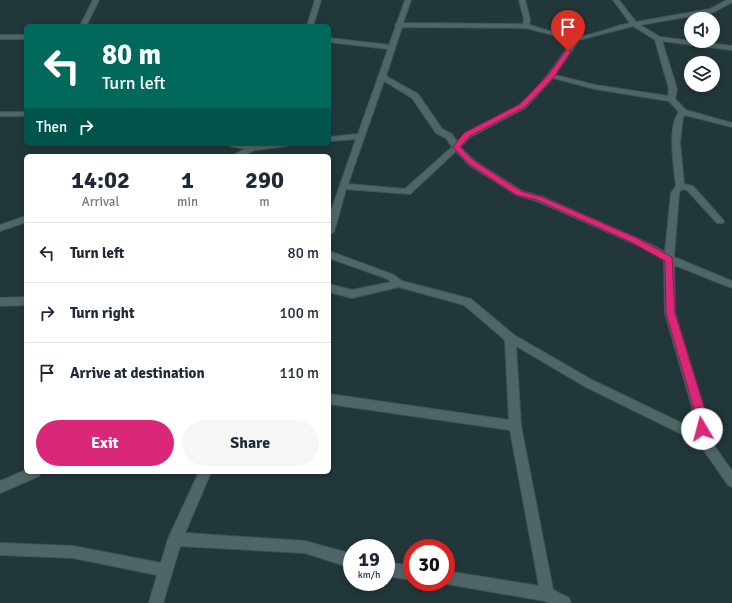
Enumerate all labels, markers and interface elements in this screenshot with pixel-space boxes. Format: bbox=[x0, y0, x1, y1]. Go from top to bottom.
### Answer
pin bbox=[551, 10, 585, 51]
map controls bbox=[684, 12, 720, 92]
button: sound bbox=[684, 12, 720, 48]
icon: arrive bbox=[557, 16, 579, 38]
text: 80 m bbox=[102, 38, 161, 72]
icon: left bbox=[36, 40, 88, 92]
button: layers bbox=[684, 56, 720, 92]
text: Turn left bbox=[102, 72, 165, 94]
icon: right bbox=[75, 116, 97, 138]
text: Then bbox=[36, 118, 67, 136]
text: 14:02 bbox=[71, 165, 130, 195]
text: 1 bbox=[181, 165, 194, 195]
text: 290 bbox=[245, 165, 284, 195]
text: Arrival bbox=[82, 194, 119, 210]
text: min bbox=[177, 194, 198, 210]
text: m bbox=[259, 194, 270, 210]
icon: left bbox=[36, 242, 58, 264]
text: Turn left bbox=[70, 244, 124, 262]
text: 80 m bbox=[288, 244, 319, 262]
icon: right bbox=[36, 302, 58, 324]
text: Turn right bbox=[70, 304, 135, 322]
text: 100 m bbox=[279, 304, 319, 322]
icon: arrive bbox=[36, 362, 58, 384]
text: Arrive at destination bbox=[70, 364, 205, 382]
text: 110 m bbox=[279, 364, 319, 382]
position arrow bbox=[681, 408, 723, 450]
button: Exit bbox=[36, 420, 174, 466]
button: Share bbox=[182, 420, 319, 466]
speed limit sign: 30 bbox=[403, 539, 455, 591]
text: 19 bbox=[358, 547, 380, 572]
text: km/h bbox=[358, 569, 380, 581]

